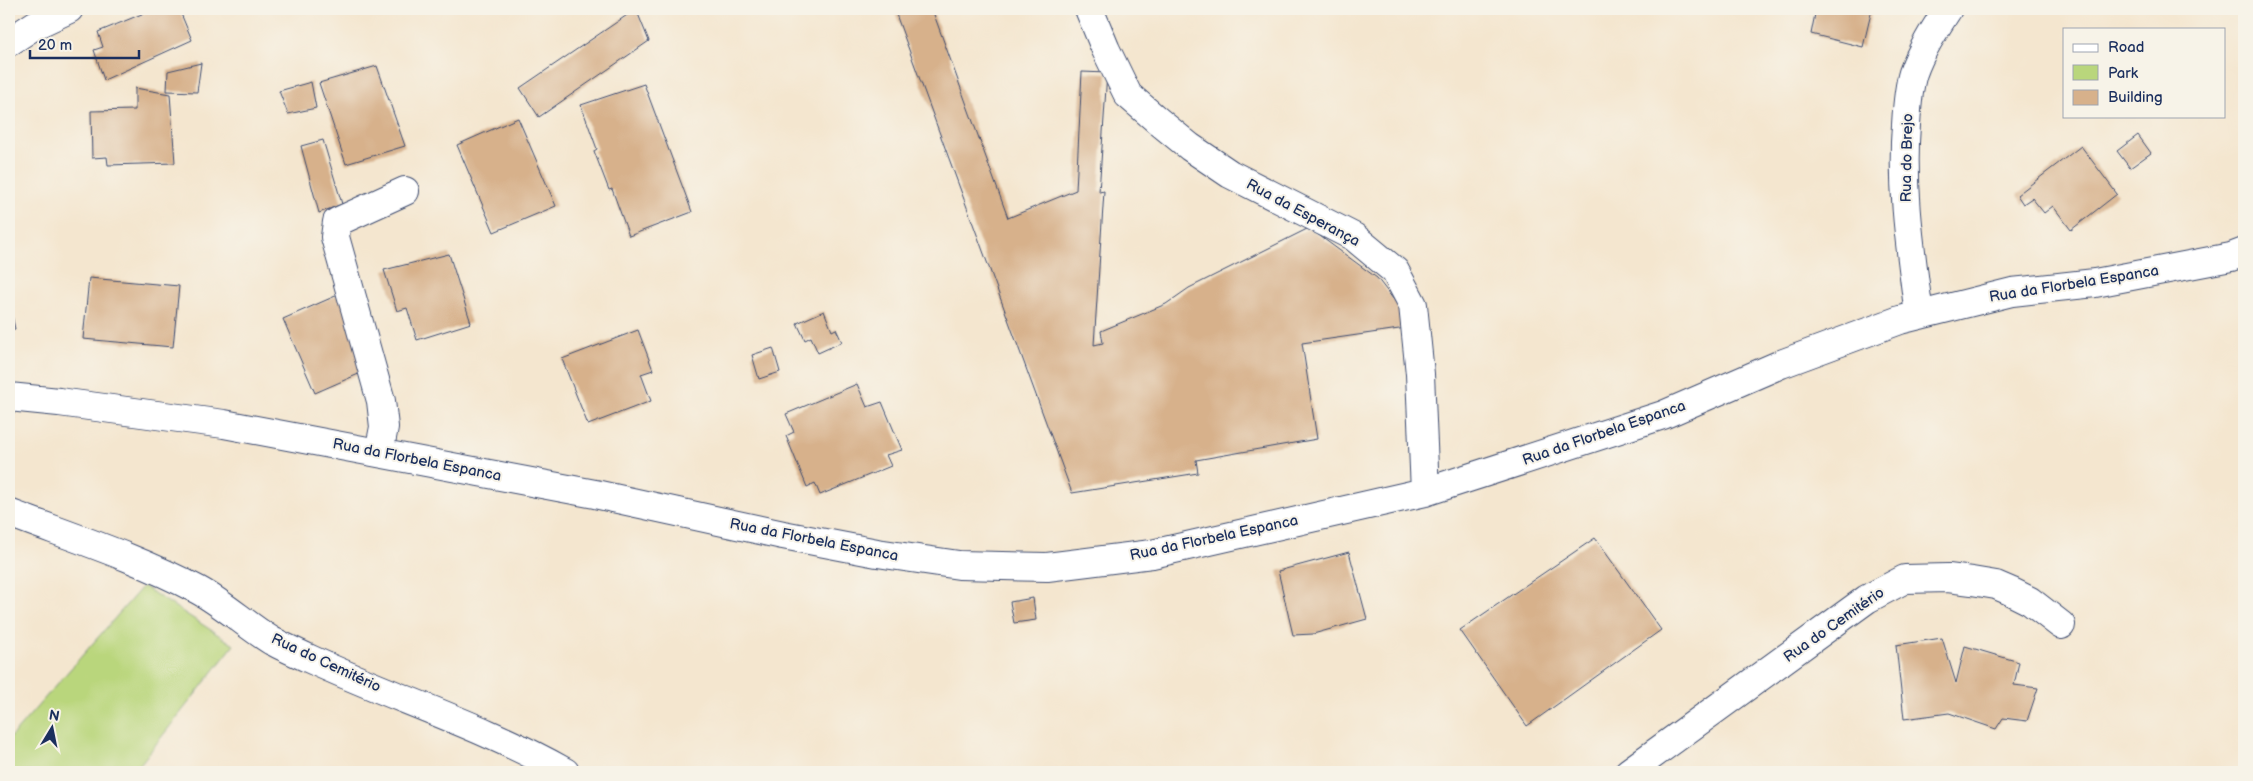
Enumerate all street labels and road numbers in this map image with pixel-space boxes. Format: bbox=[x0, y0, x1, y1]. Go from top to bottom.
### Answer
street label: Rua do Brejo bbox=[1897, 113, 1917, 203]
street label: Rua da Esperança bbox=[1243, 175, 1363, 251]
street label: Rua da Florbela Espanca bbox=[1988, 261, 2160, 307]
street label: Rua da Florbela Espanca bbox=[1520, 396, 1688, 470]
street label: Rua da Florbela Espanca bbox=[331, 434, 503, 486]
street label: Rua da Florbela Espanca bbox=[1128, 511, 1300, 565]
street label: Rua da Florbela Espanca bbox=[728, 514, 900, 566]
street label: Rua do Cemitério bbox=[1780, 583, 1888, 667]
street label: Rua do Cemitério bbox=[268, 629, 384, 697]

